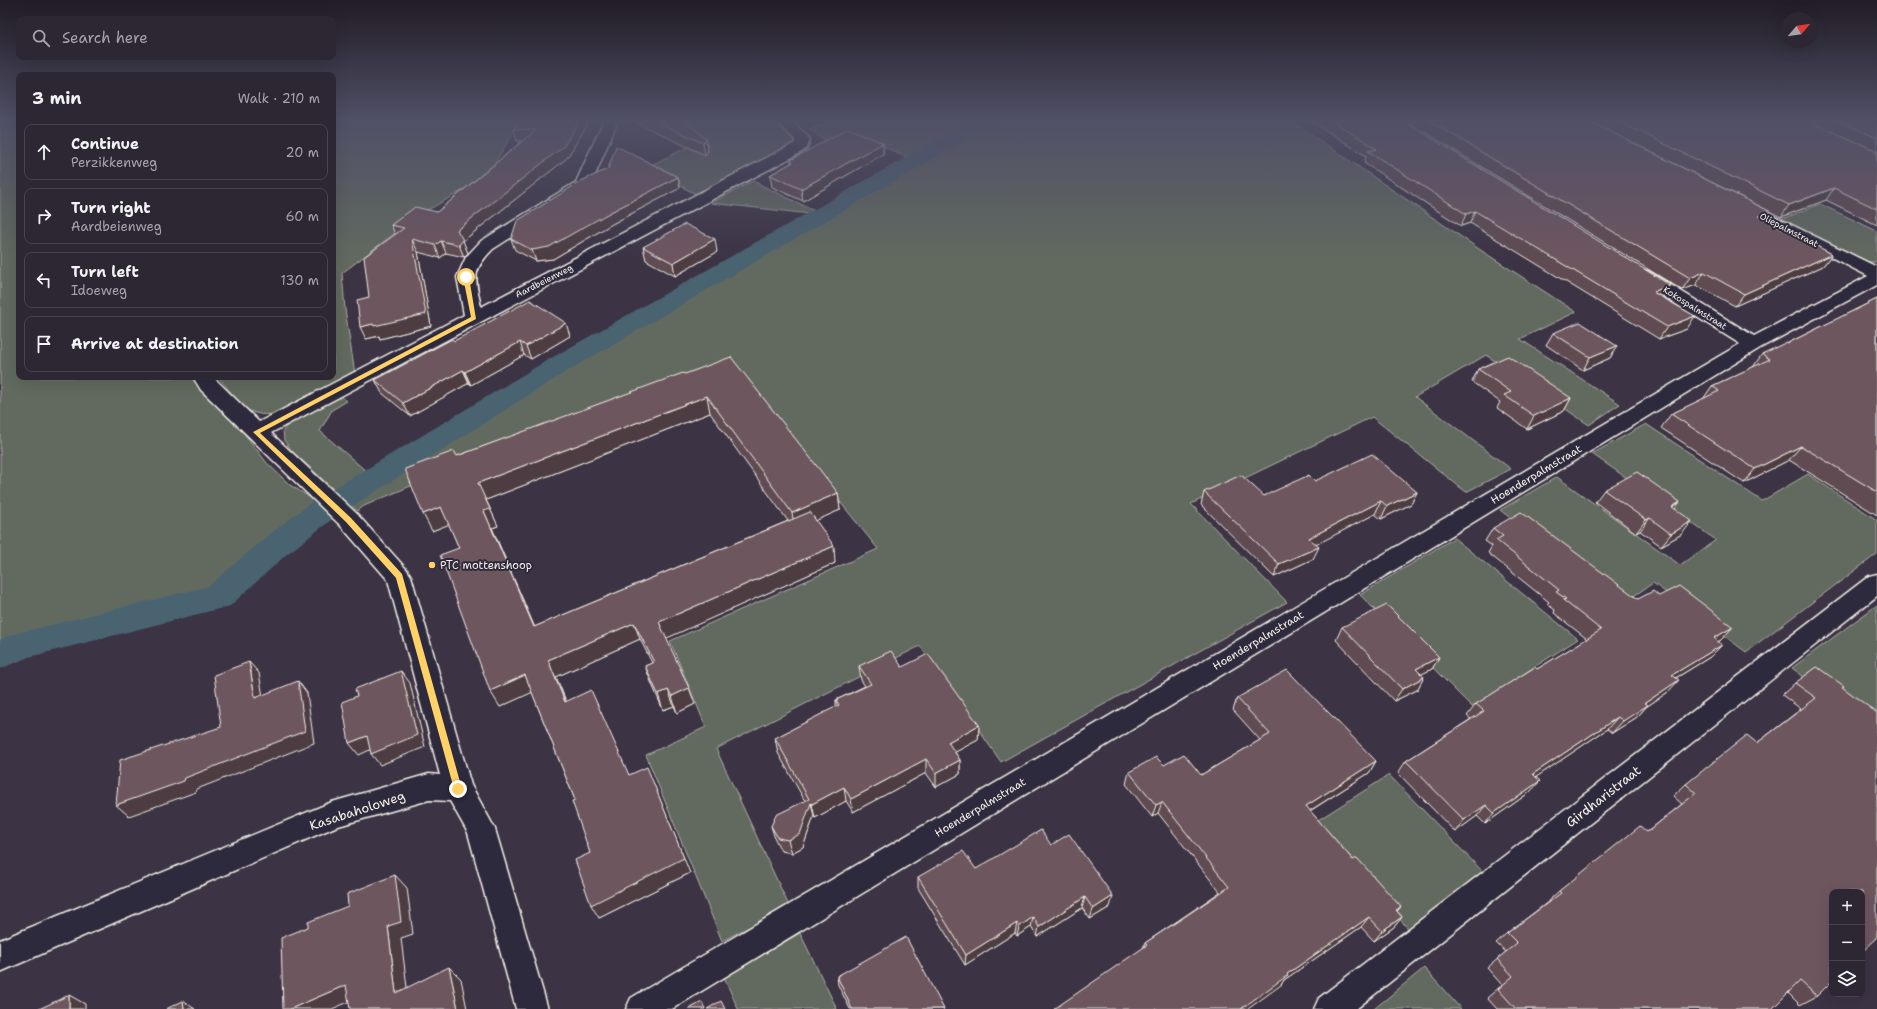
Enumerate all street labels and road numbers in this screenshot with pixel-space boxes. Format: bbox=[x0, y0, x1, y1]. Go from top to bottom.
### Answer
street label: Oliepalmstraat bbox=[1758, 210, 1821, 250]
street label: Aardbeienweg bbox=[513, 261, 575, 301]
street label: Kokospalmstraat bbox=[1661, 284, 1729, 332]
street label: Hoenderpalmstraat bbox=[1488, 441, 1585, 508]
street label: Hoenderpalmstraat bbox=[1210, 607, 1307, 674]
street label: Girdharistraat bbox=[1562, 762, 1645, 831]
street label: Hoenderpalmstraat bbox=[932, 774, 1029, 841]
street label: Kasabaholoweg bbox=[307, 787, 407, 834]

